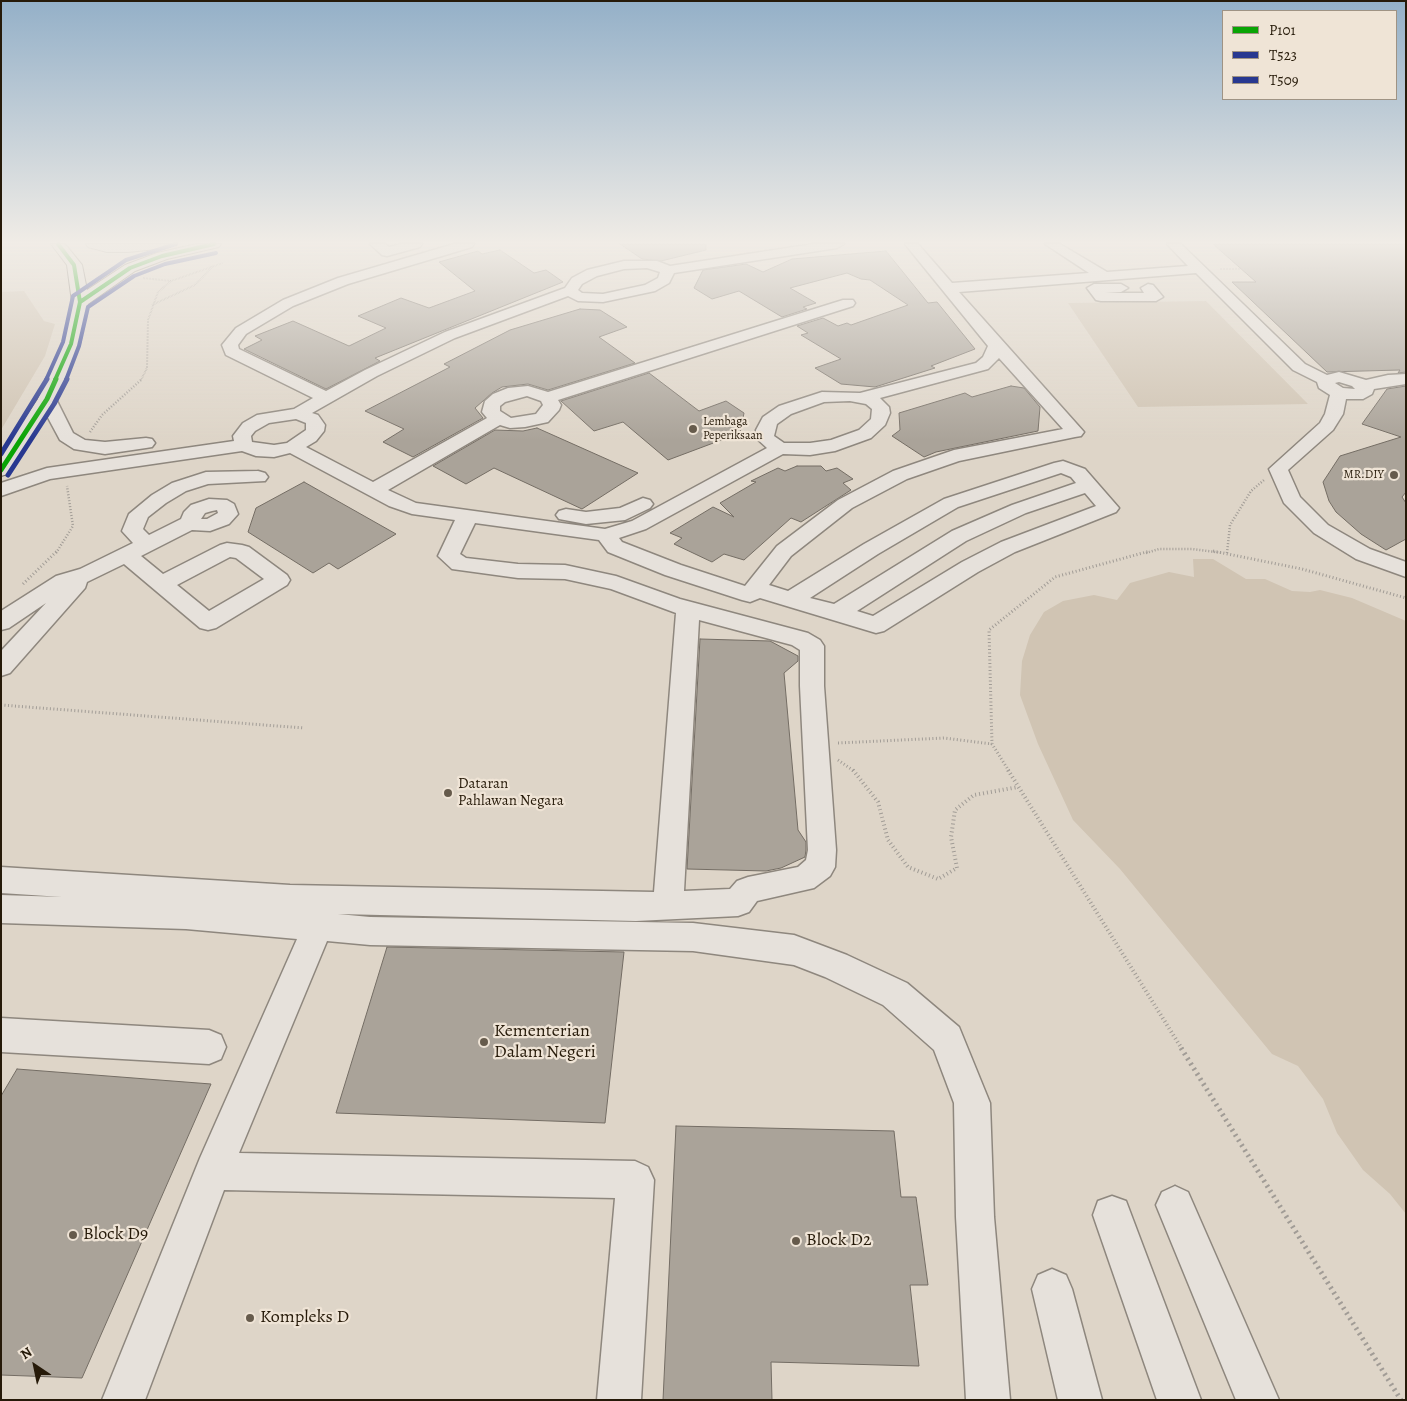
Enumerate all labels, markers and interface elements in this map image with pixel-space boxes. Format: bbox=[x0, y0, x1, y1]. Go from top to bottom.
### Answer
legend bbox=[1222, 10, 1397, 100]
text: P101 bbox=[1269, 20, 1296, 40]
text: T523 bbox=[1269, 45, 1297, 65]
text: T509 bbox=[1269, 70, 1298, 90]
place label: Lembaga Peperiksaan bbox=[703, 415, 763, 443]
marker: Lembaga Peperiksaan bbox=[687, 423, 699, 435]
place label: MR.DIY bbox=[1344, 468, 1384, 482]
marker: MR.DIY bbox=[1388, 469, 1400, 481]
place label: Dataran Pahlawan Negara bbox=[458, 775, 564, 810]
marker: Dataran Pahlawan Negara bbox=[442, 787, 454, 799]
place label: Kementerian Dalam Negeri bbox=[494, 1021, 596, 1064]
marker: Kementerian Dalam Negeri bbox=[478, 1036, 490, 1048]
place label: Block D9 bbox=[83, 1224, 148, 1246]
marker: Block D9 bbox=[67, 1229, 79, 1241]
place label: Block D2 bbox=[806, 1230, 871, 1252]
marker: Block D2 bbox=[790, 1235, 802, 1247]
place label: Kompleks D bbox=[260, 1307, 349, 1329]
marker: Kompleks D bbox=[244, 1312, 256, 1324]
north arrow bbox=[10, 1341, 60, 1391]
text: N bbox=[17, 1342, 36, 1364]

